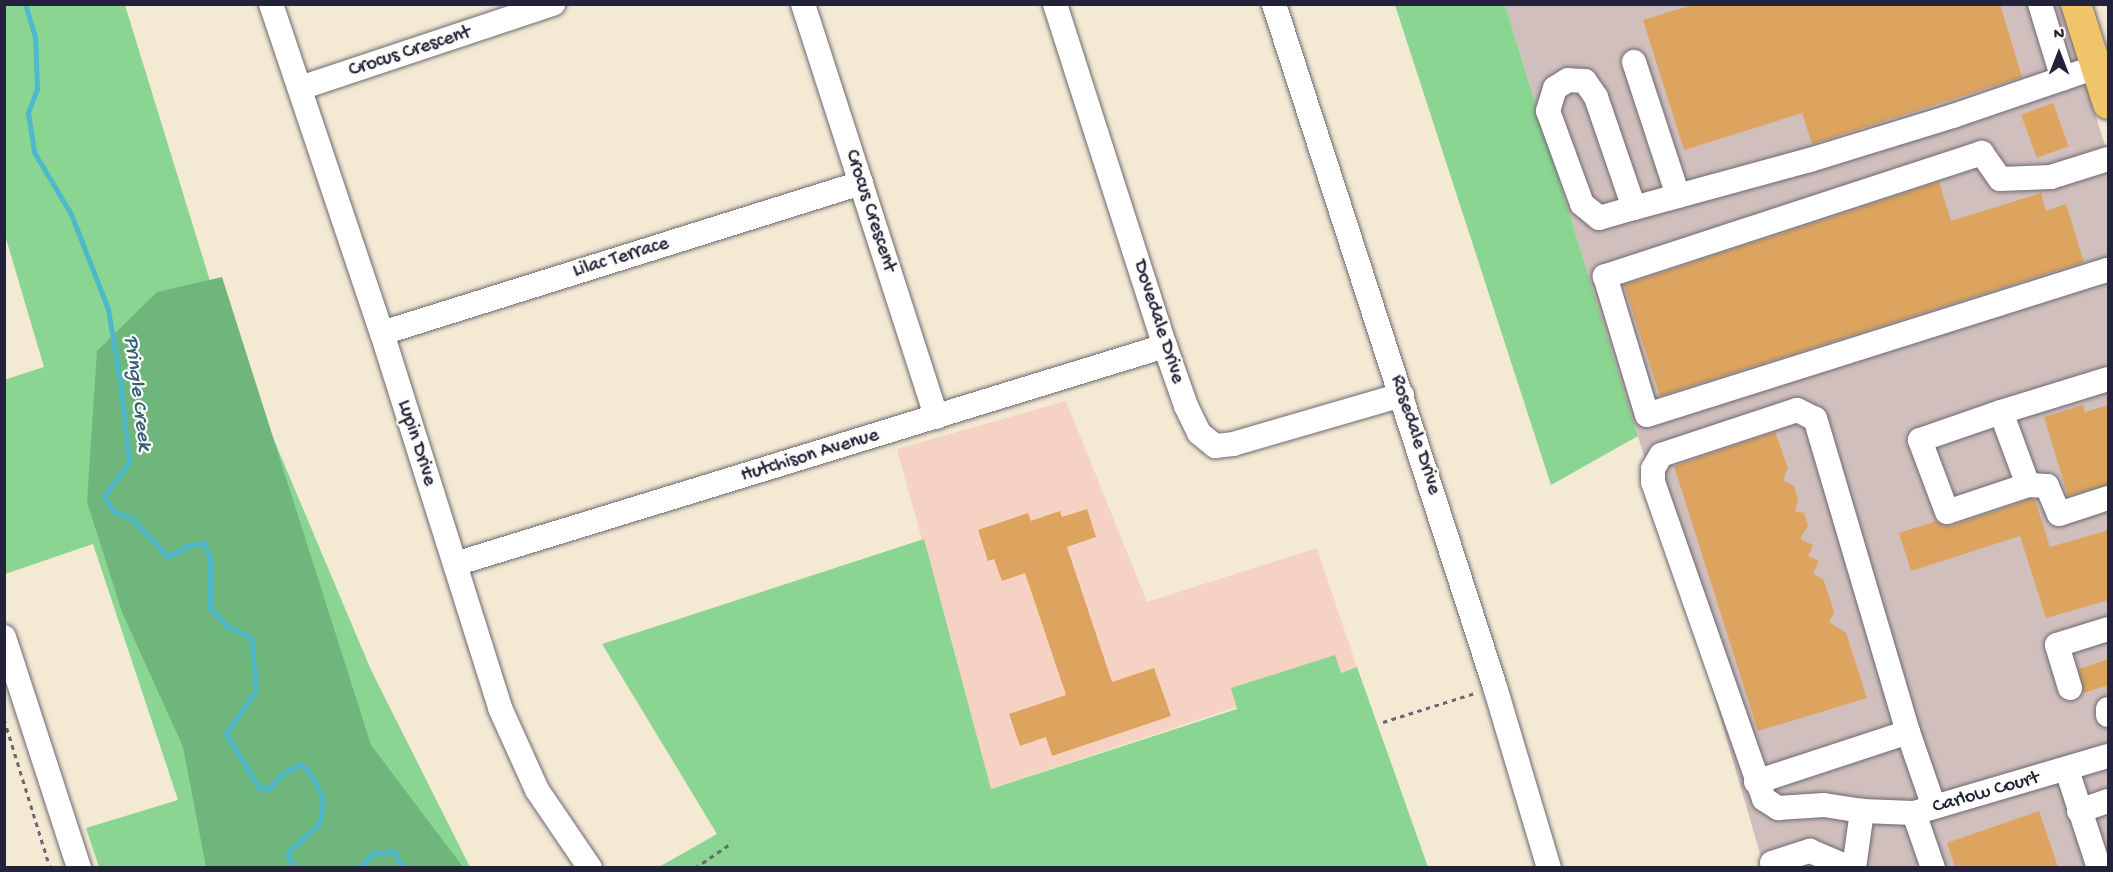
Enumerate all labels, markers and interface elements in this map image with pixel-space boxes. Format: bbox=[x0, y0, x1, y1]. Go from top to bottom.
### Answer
street label: Crocus Crescent bbox=[346, 21, 474, 83]
north arrow bbox=[2029, 24, 2089, 84]
text: N bbox=[2054, 26, 2064, 45]
street label: Crocus Crescent bbox=[839, 147, 901, 275]
street label: Lilac Terrace bbox=[570, 232, 672, 284]
street label: Dovedale Drive bbox=[1127, 257, 1189, 387]
water label: Pringle Creek bbox=[116, 334, 156, 452]
street label: Rosedale Drive bbox=[1384, 372, 1446, 498]
street label: Lupin Drive bbox=[391, 397, 441, 489]
street label: Hutchison Avenue bbox=[738, 424, 882, 488]
street label: Carlow Court bbox=[1930, 766, 2042, 820]

